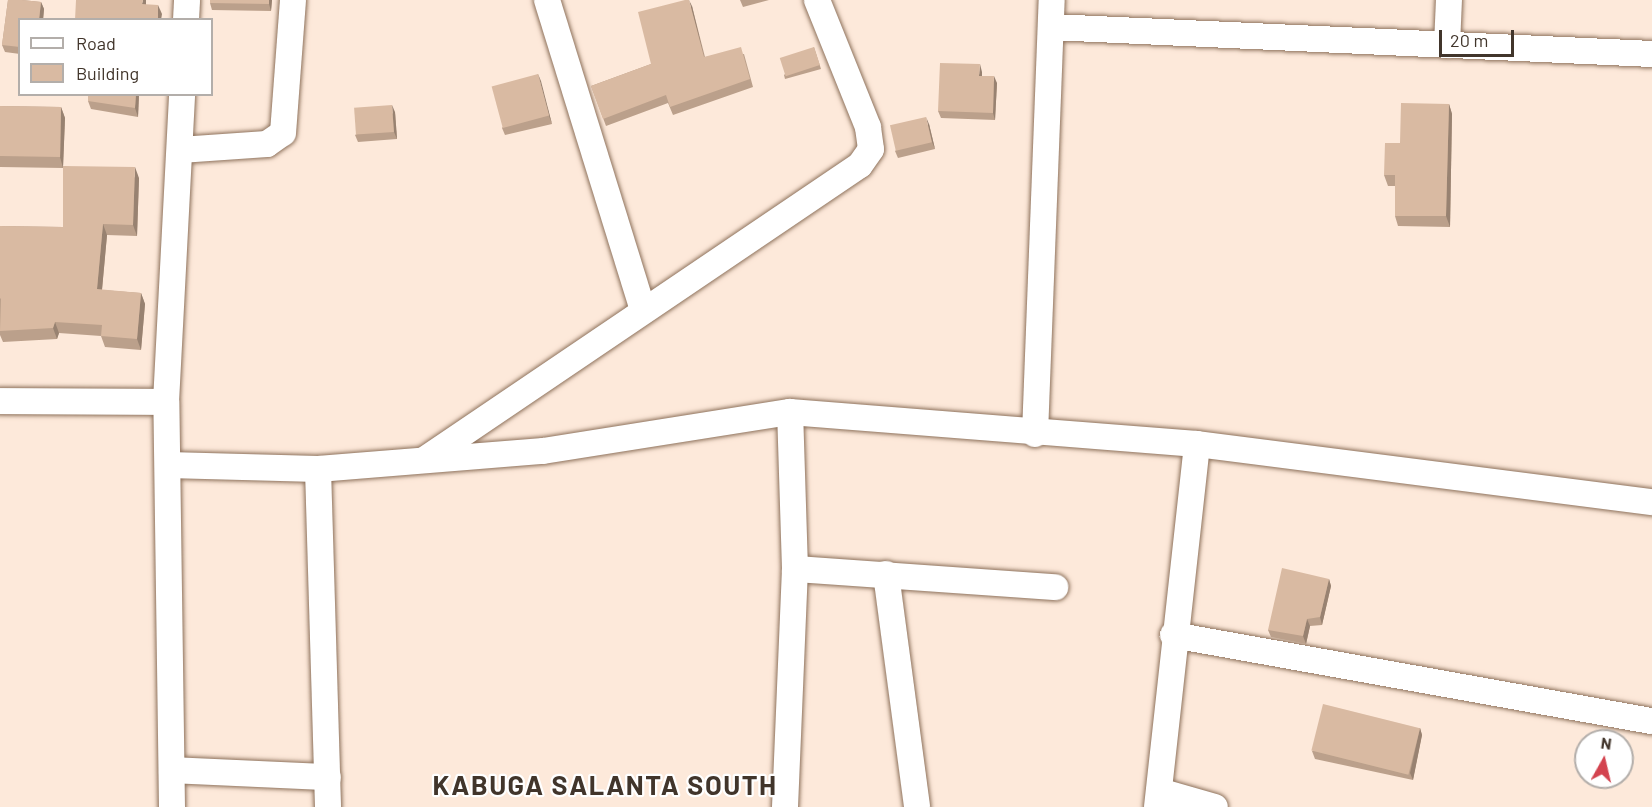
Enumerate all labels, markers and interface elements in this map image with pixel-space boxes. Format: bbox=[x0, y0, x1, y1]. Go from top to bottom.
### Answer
legend bbox=[18, 18, 213, 96]
scale bar bbox=[1442, 18, 1517, 56]
text: 20 m bbox=[1450, 29, 1488, 51]
text: Road bbox=[76, 32, 116, 54]
text: Building bbox=[76, 62, 139, 84]
north arrow bbox=[1574, 729, 1634, 789]
text: N bbox=[1600, 733, 1613, 753]
district label: KABUGA SALANTA SOUTH bbox=[433, 769, 777, 801]

